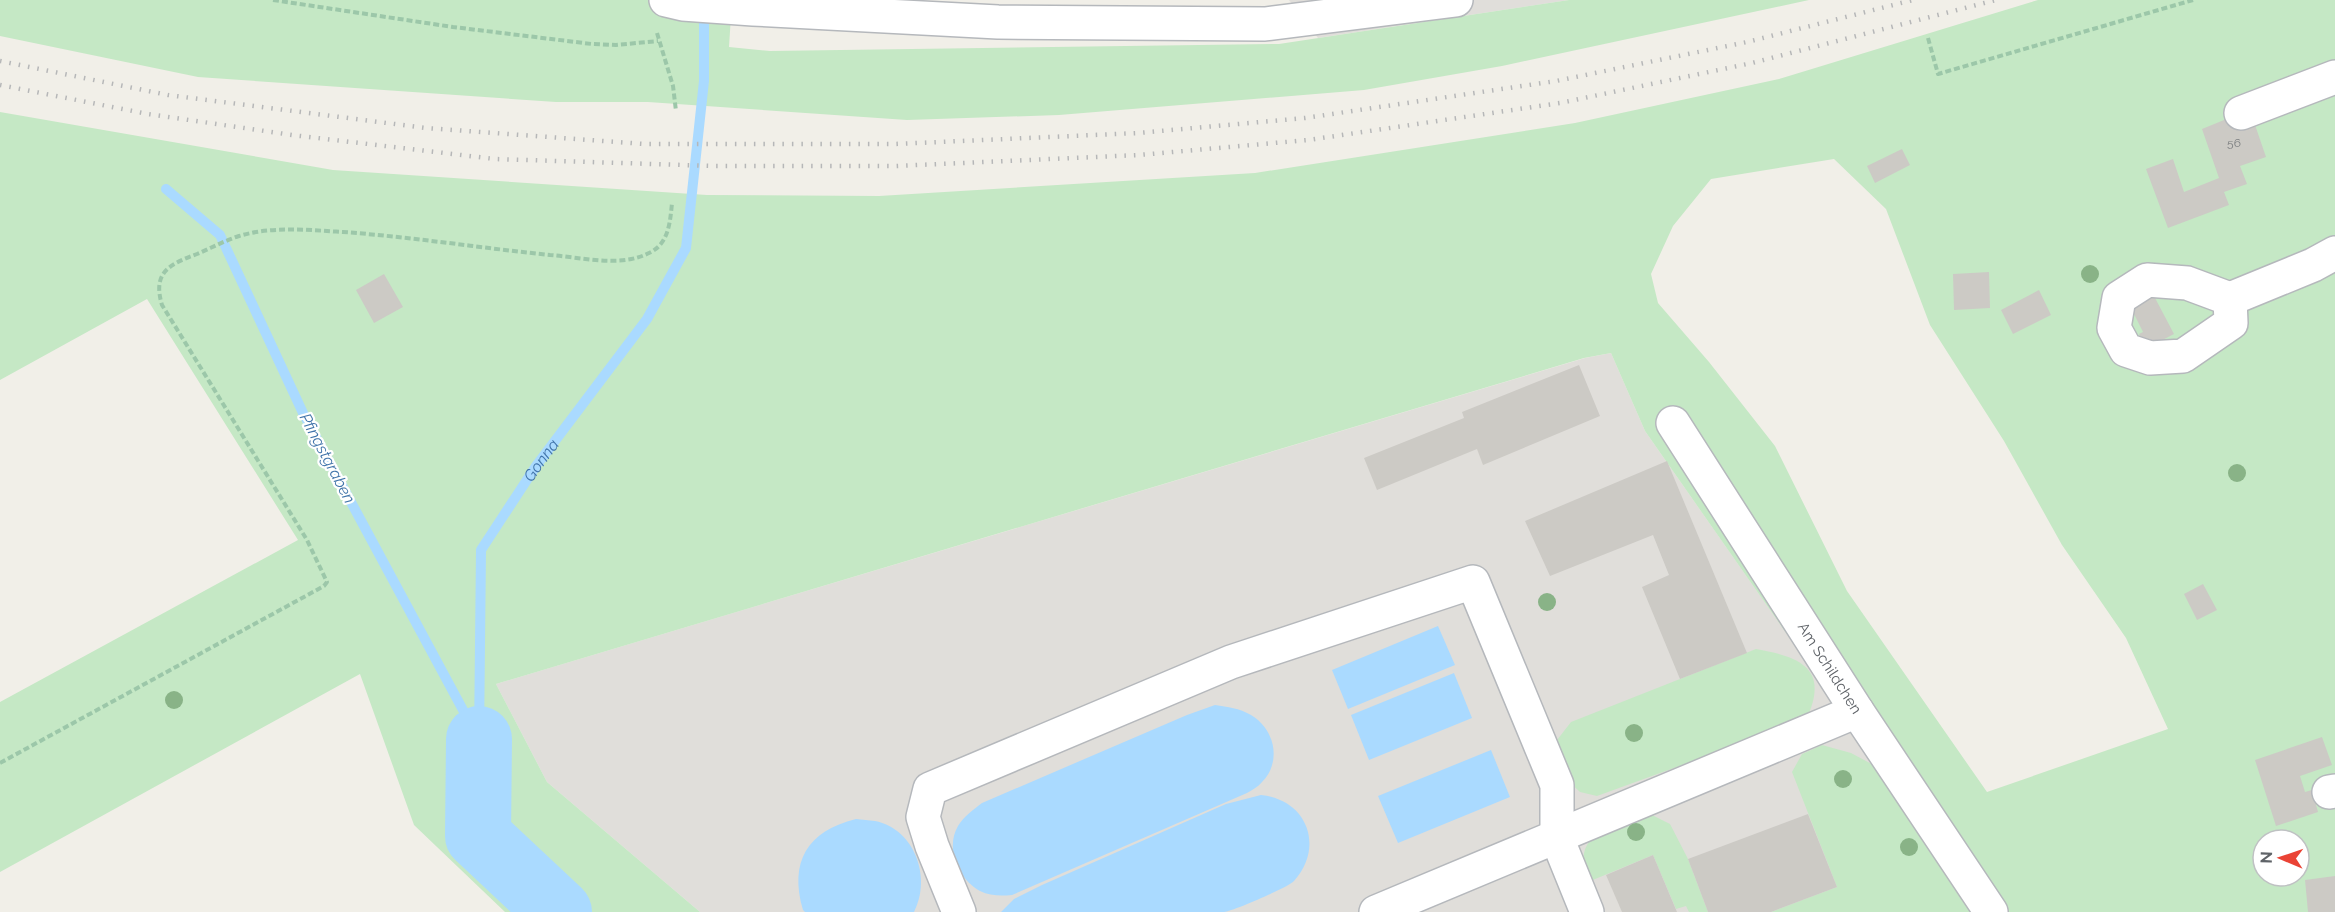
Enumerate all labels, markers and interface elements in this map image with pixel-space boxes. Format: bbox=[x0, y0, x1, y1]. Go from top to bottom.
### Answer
house number: 56 bbox=[2227, 136, 2241, 150]
water label: Pfingstgraben bbox=[296, 410, 359, 507]
water label: Gonna bbox=[520, 435, 563, 485]
street label: Am Schildchen bbox=[1794, 619, 1866, 717]
north arrow bbox=[2251, 828, 2311, 888]
text: N bbox=[2257, 851, 2276, 864]

